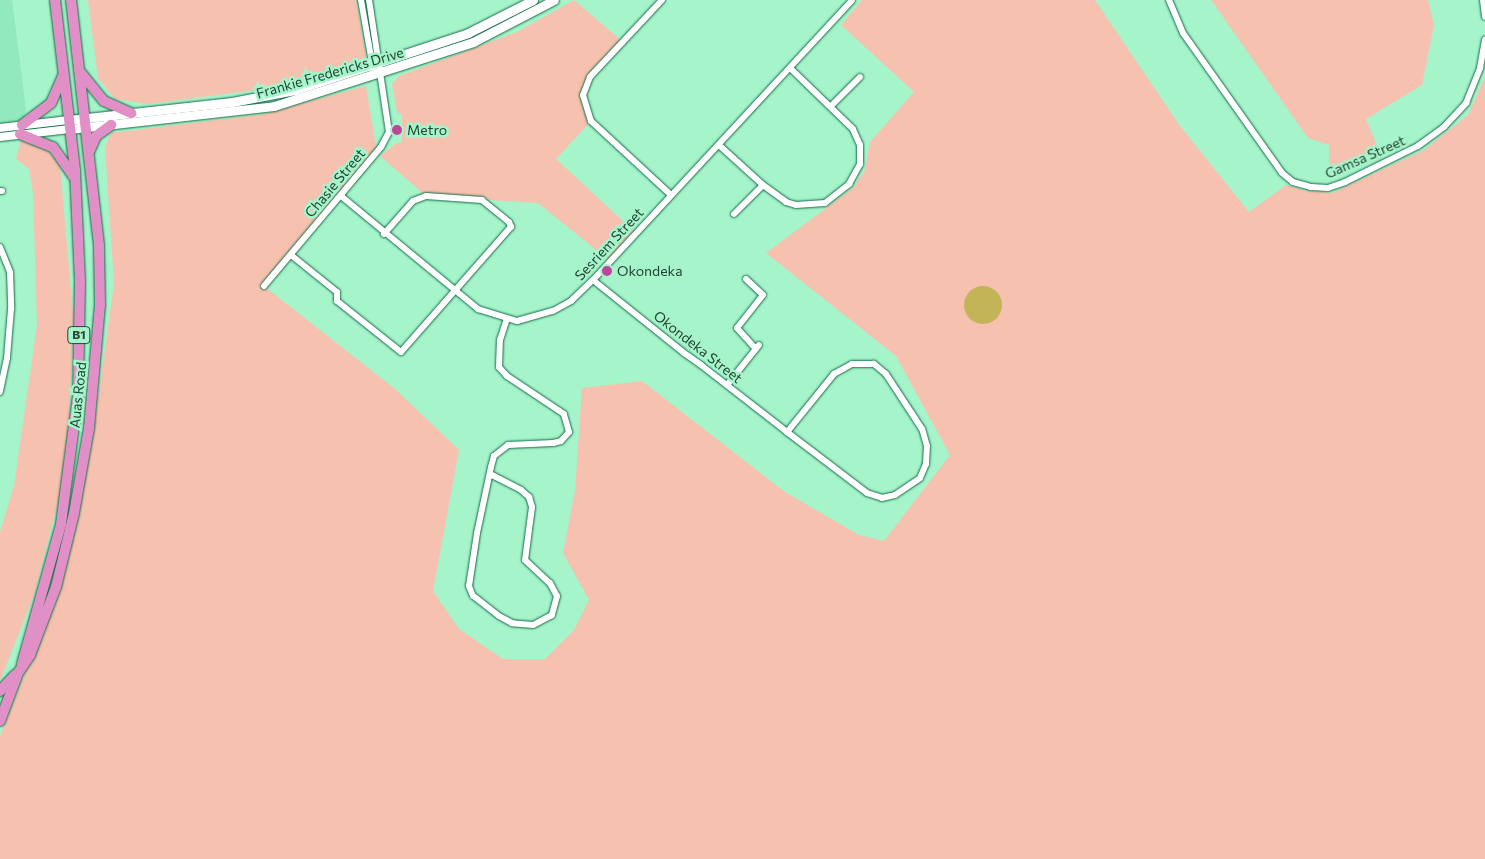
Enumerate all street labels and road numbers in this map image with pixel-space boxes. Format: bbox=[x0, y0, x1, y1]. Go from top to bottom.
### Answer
street label: Frankie Fredericks Drive bbox=[254, 44, 406, 102]
street label: Gamsa Street bbox=[1322, 132, 1408, 182]
street label: Chasie Street bbox=[301, 145, 369, 221]
street label: Sesriem Street bbox=[571, 204, 647, 284]
street label: Okondeka Street bbox=[650, 307, 746, 387]
road number: B1 bbox=[66, 326, 92, 344]
street label: Auas Road bbox=[66, 361, 90, 429]

